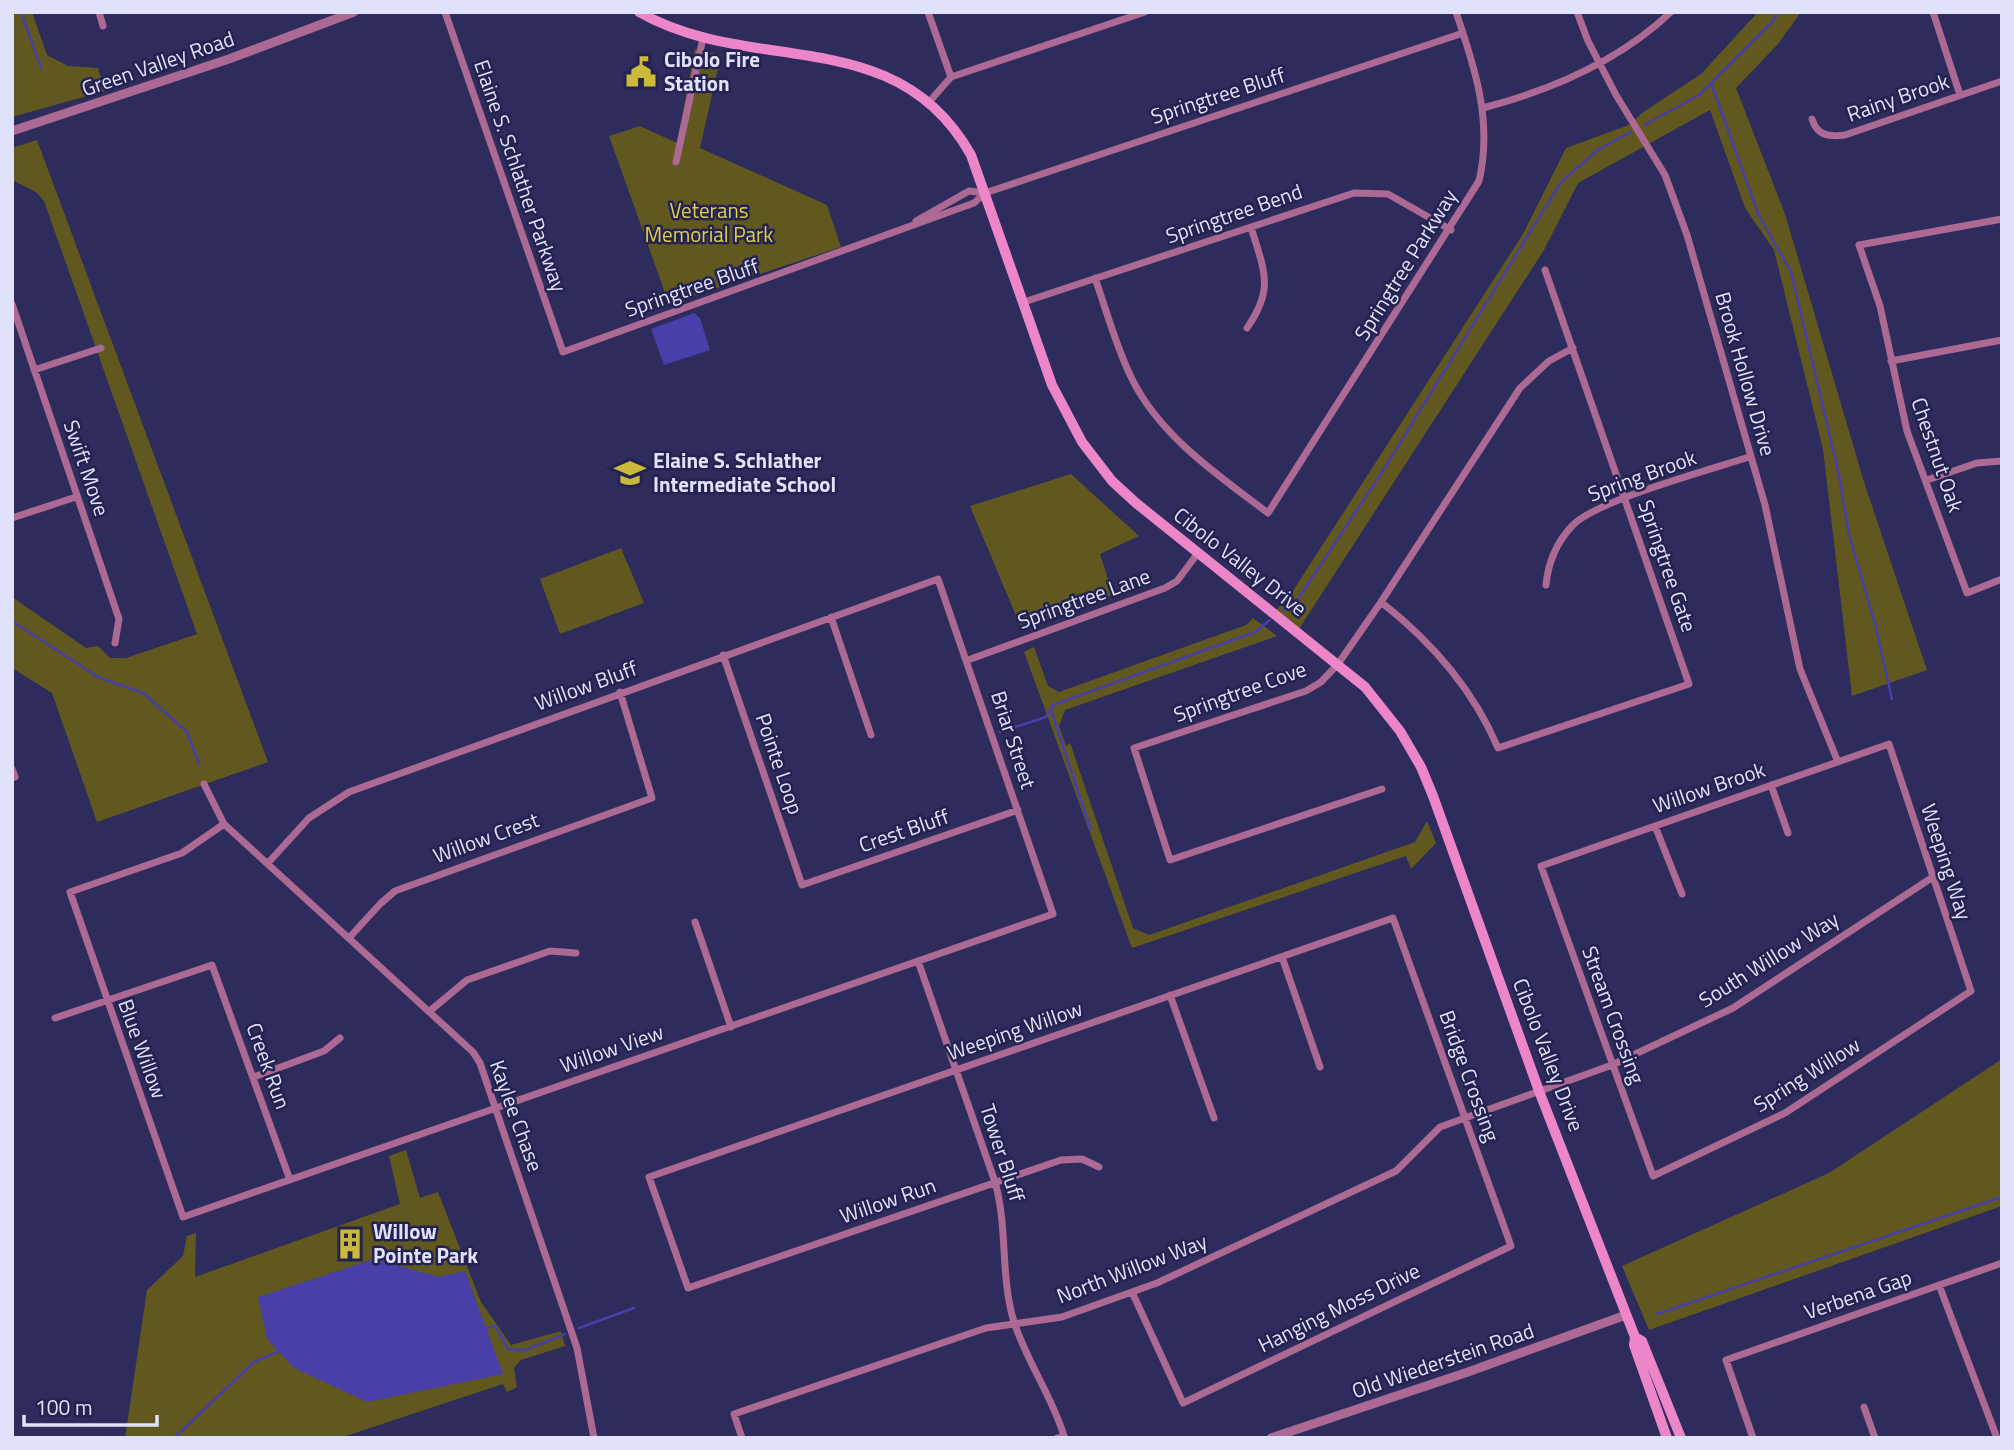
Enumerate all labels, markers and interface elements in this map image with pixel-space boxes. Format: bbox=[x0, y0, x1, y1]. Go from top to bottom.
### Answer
street label: Green Valley Road bbox=[77, 22, 238, 104]
place label: Cibolo Fire Station bbox=[664, 43, 760, 99]
street label: Elaine S. Schlather Parkway bbox=[466, 55, 576, 296]
public building icon: Cibolo Fire Station bbox=[624, 55, 658, 89]
street label: Springtree Bluff bbox=[1146, 58, 1289, 132]
street label: Rainy Brook bbox=[1842, 65, 1953, 129]
street label: Springtree Bend bbox=[1161, 175, 1306, 251]
street label: Springtree Parkway bbox=[1346, 183, 1465, 346]
park label: Veterans Memorial Park bbox=[645, 194, 773, 250]
street label: Springtree Bluff bbox=[621, 249, 763, 325]
street label: Brook Hollow Drive bbox=[1707, 288, 1785, 459]
street label: Chestnut Oak bbox=[1903, 393, 1972, 516]
street label: Swift Move bbox=[56, 415, 118, 520]
street label: Spring Brook bbox=[1583, 441, 1700, 509]
place label: Elaine S. Schlather Intermediate School bbox=[653, 444, 836, 500]
school or university icon: Elaine S. Schlather Intermediate School bbox=[613, 456, 647, 490]
street label: Springtree Gate bbox=[1630, 495, 1706, 636]
street label: Cibolo Valley Drive bbox=[1167, 499, 1314, 624]
street label: Springtree Lane bbox=[1013, 559, 1154, 637]
street label: Willow Bluff bbox=[530, 652, 642, 718]
street label: Springtree Cove bbox=[1169, 652, 1311, 730]
street label: Briar Street bbox=[983, 687, 1045, 793]
street label: Pointe Loop bbox=[748, 709, 812, 819]
street label: Willow Brook bbox=[1648, 753, 1769, 821]
street label: Weeping Way bbox=[1913, 799, 1981, 924]
street label: Crest Bluff bbox=[854, 800, 953, 860]
street label: Willow Crest bbox=[428, 803, 544, 871]
street label: South Willow Way bbox=[1692, 903, 1845, 1015]
street label: Stream Crossing bbox=[1574, 941, 1654, 1088]
street label: Cibolo Valley Drive bbox=[1505, 973, 1593, 1136]
street label: Weeping Willow bbox=[942, 992, 1087, 1068]
street label: Blue Willow bbox=[110, 994, 176, 1103]
street label: Bridge Crossing bbox=[1431, 1006, 1509, 1146]
street label: Willow View bbox=[555, 1015, 668, 1081]
street label: Creek Run bbox=[239, 1018, 299, 1113]
street label: Spring Willow bbox=[1747, 1029, 1866, 1120]
street label: Kaylee Chase bbox=[482, 1055, 552, 1176]
street label: Tower Bluff bbox=[972, 1100, 1034, 1206]
street label: Willow Run bbox=[835, 1169, 940, 1231]
place label: Willow Pointe Park bbox=[373, 1215, 478, 1271]
street label: North Willow Way bbox=[1052, 1225, 1212, 1312]
building icon: Willow Pointe Park bbox=[333, 1227, 367, 1261]
street label: Hanging Moss Drive bbox=[1252, 1254, 1425, 1360]
street label: Verbena Gap bbox=[1800, 1261, 1916, 1327]
street label: Old Wiederstein Road bbox=[1347, 1314, 1538, 1406]
scale bar bbox=[24, 1384, 158, 1428]
text: 100 m bbox=[35, 1391, 92, 1423]

